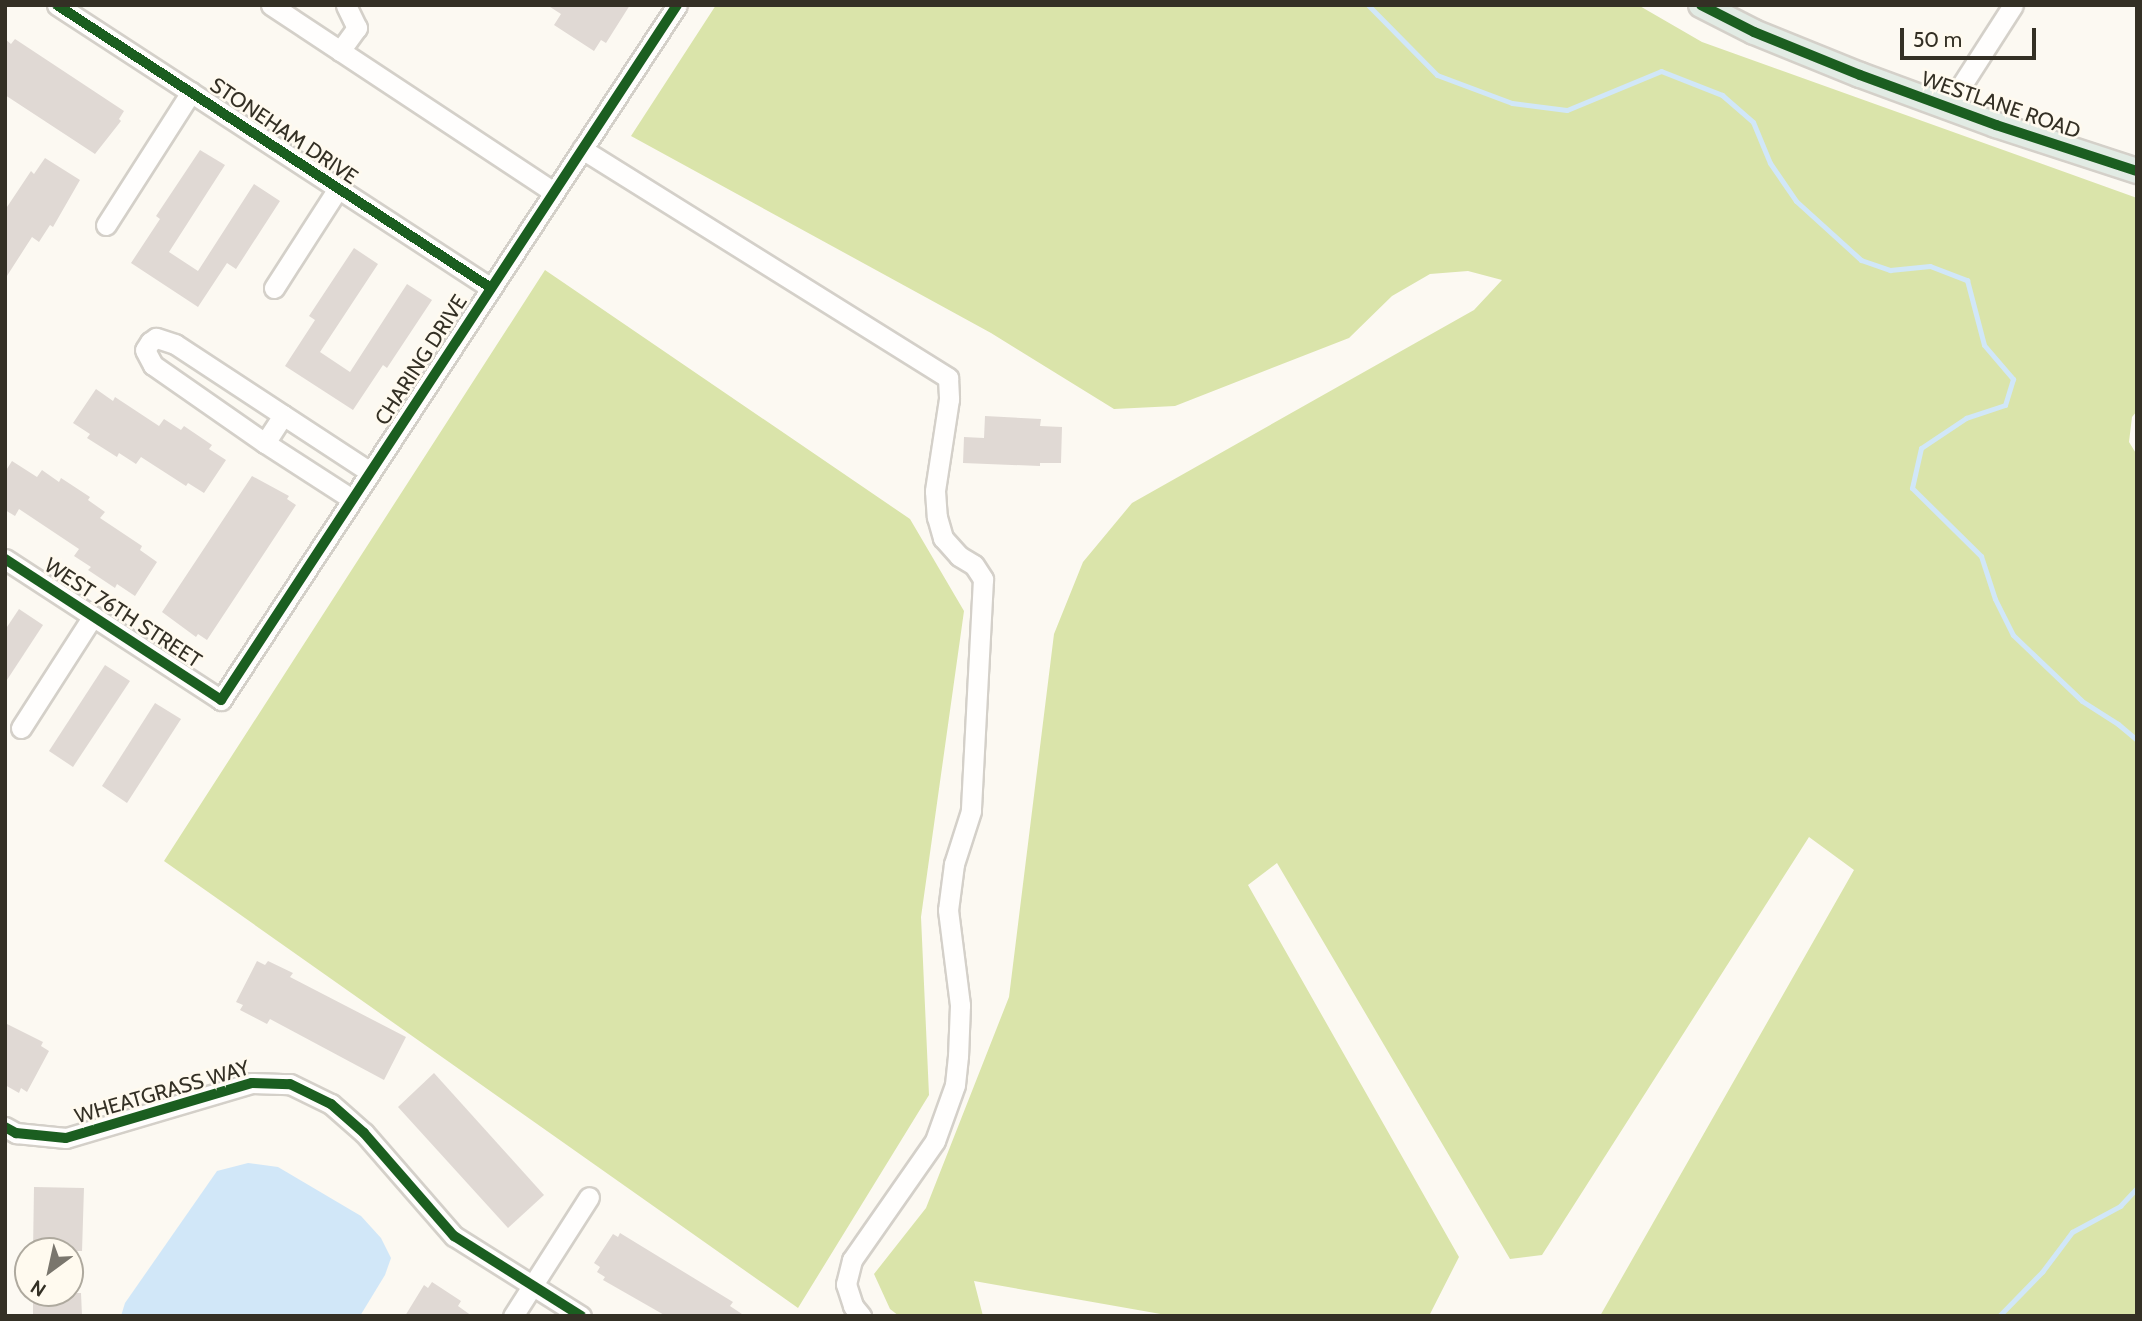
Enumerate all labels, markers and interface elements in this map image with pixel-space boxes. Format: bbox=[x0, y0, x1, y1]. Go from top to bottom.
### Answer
scale bar bbox=[1904, 14, 2040, 58]
text: 50 m bbox=[1913, 27, 1962, 52]
street label: WESTLANE ROAD bbox=[1918, 66, 2084, 144]
street label: STONEHAM DRIVE bbox=[205, 72, 363, 190]
street label: CHARING DRIVE bbox=[370, 290, 472, 430]
street label: WEST 76TH STREET bbox=[40, 553, 206, 673]
street label: WHEATGRASS WAY bbox=[72, 1055, 252, 1129]
north arrow bbox=[14, 1237, 84, 1307]
text: N bbox=[26, 1275, 50, 1302]

